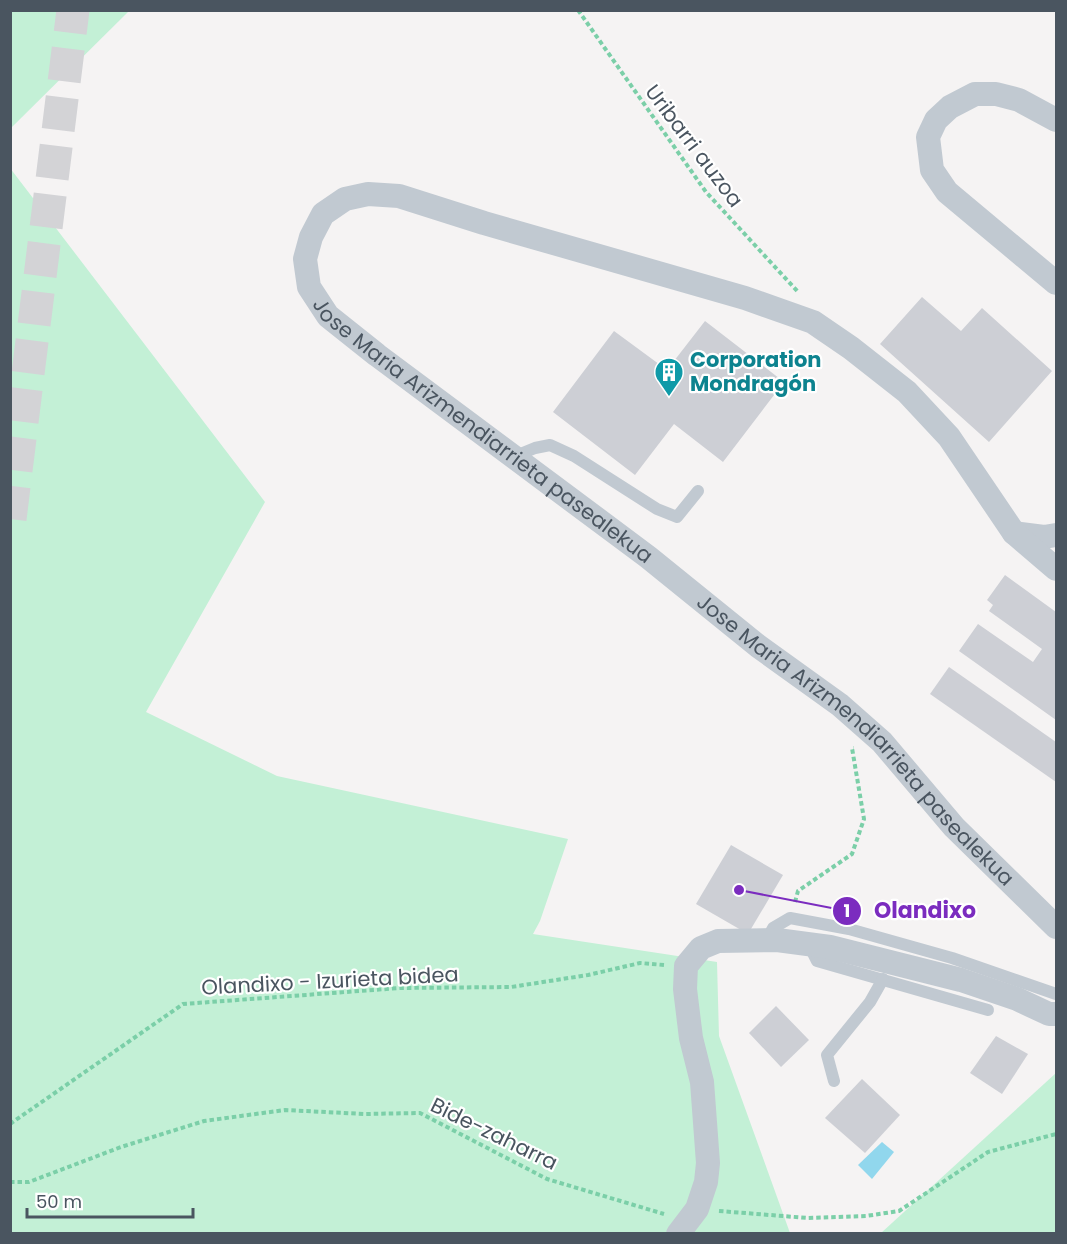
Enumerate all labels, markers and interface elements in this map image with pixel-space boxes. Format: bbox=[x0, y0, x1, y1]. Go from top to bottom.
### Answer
street label: Uribarri auzoa bbox=[639, 78, 750, 213]
street label: Jose Maria Arizmendiarrieta pasealekua bbox=[306, 292, 659, 570]
place label: Corporation Mondragón bbox=[690, 345, 822, 398]
building icon: Corporation Mondragón bbox=[653, 356, 685, 398]
street label: Jose Maria Arizmendiarrieta pasealekua bbox=[691, 587, 1021, 892]
callout: Olandixo bbox=[832, 891, 988, 931]
text: Olandixo bbox=[874, 895, 976, 926]
text: 1 bbox=[844, 898, 850, 923]
street label: Olandixo - Izurieta bidea bbox=[201, 959, 459, 1002]
street label: Bide-zaharra bbox=[426, 1090, 563, 1177]
scale bar bbox=[27, 1181, 194, 1219]
text: 50 m bbox=[36, 1189, 82, 1214]

